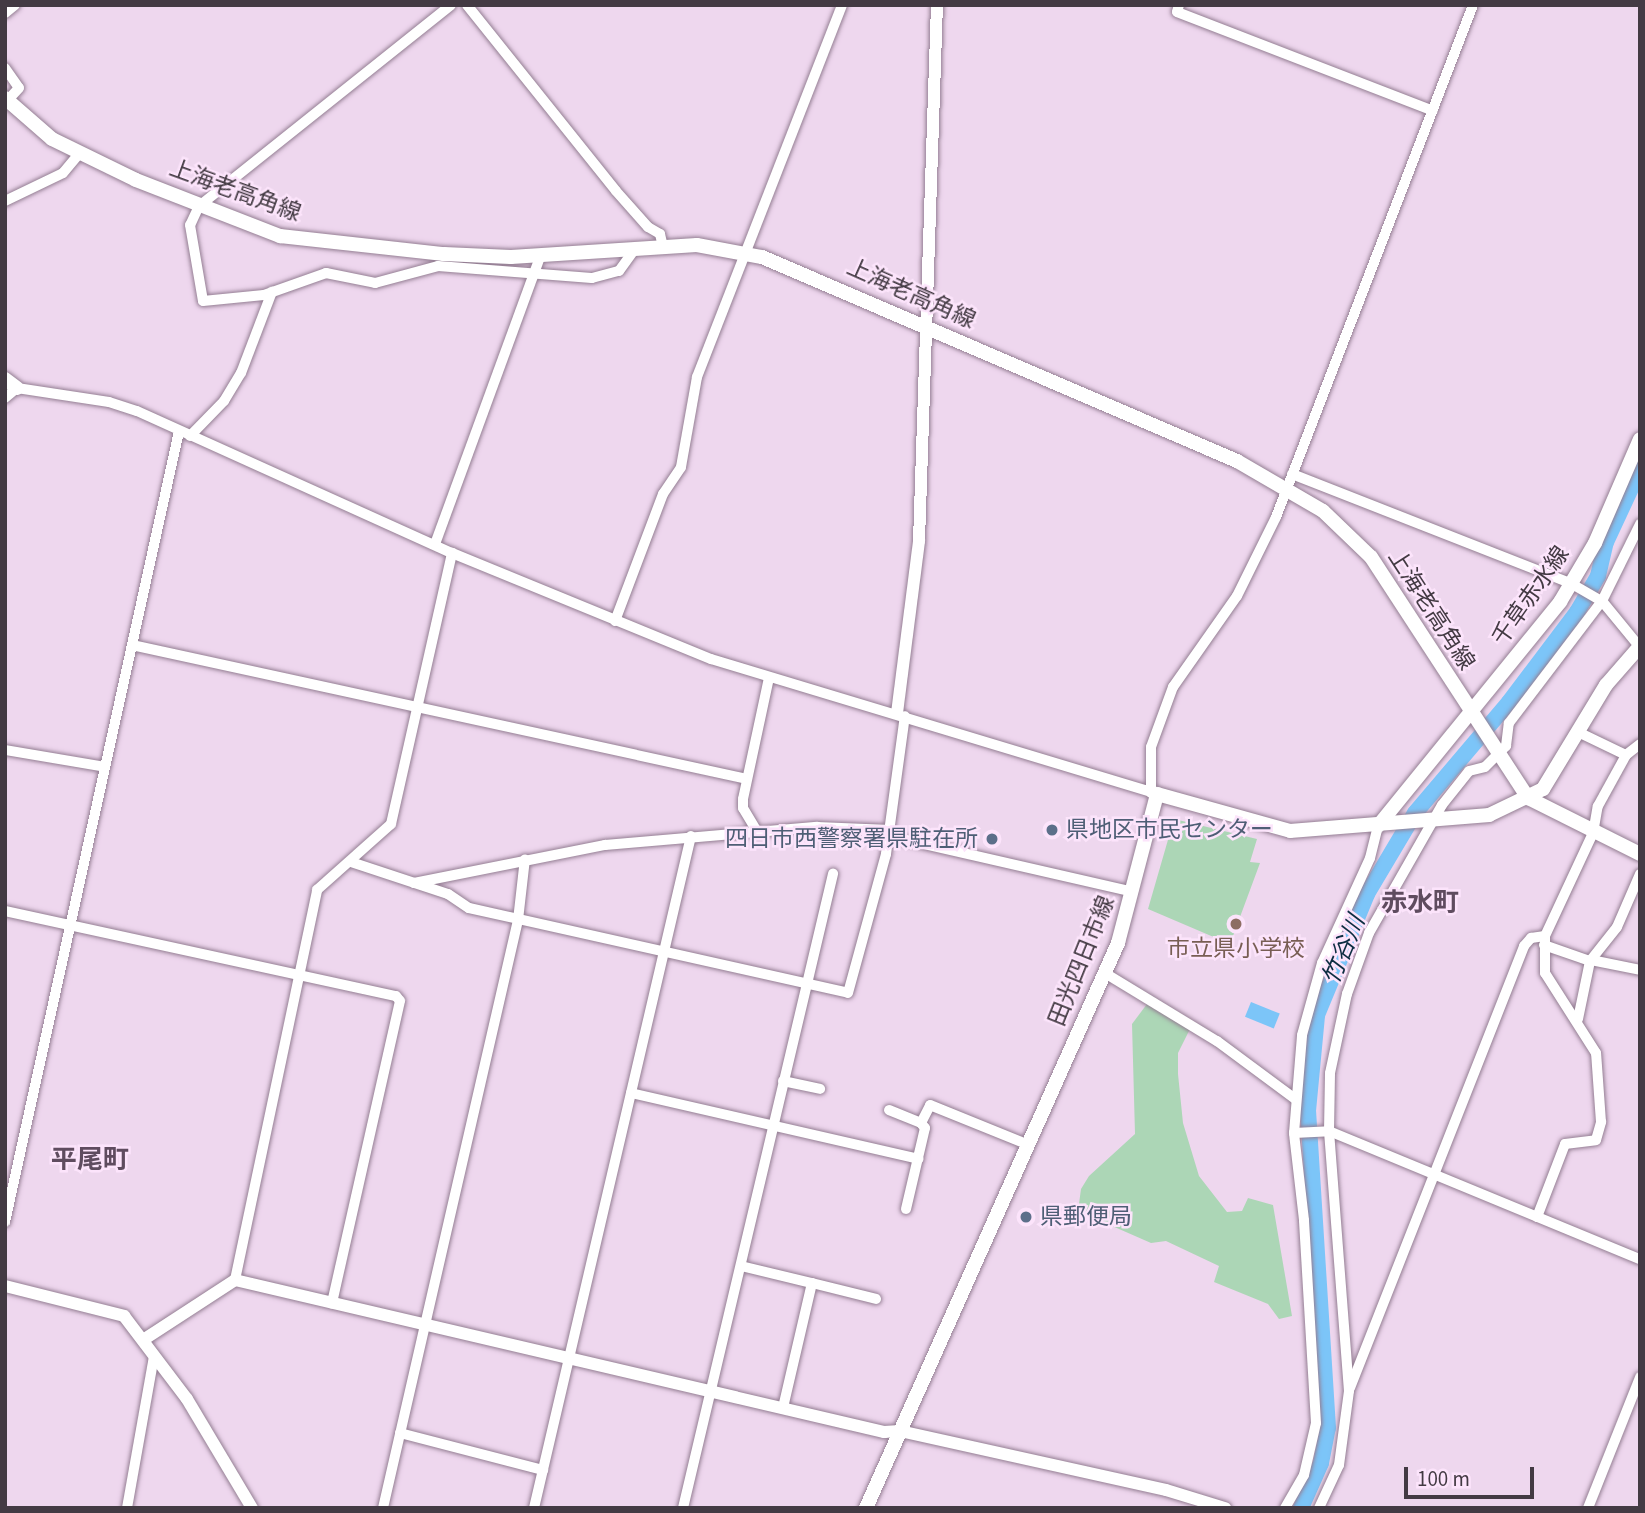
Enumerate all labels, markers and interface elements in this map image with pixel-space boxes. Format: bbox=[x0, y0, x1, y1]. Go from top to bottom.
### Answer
street label: 上海老高角線 bbox=[165, 154, 305, 228]
street label: 上海老高角線 bbox=[842, 253, 980, 335]
street label: 千草赤水線 bbox=[1487, 541, 1575, 651]
street label: 上海老高角線 bbox=[1382, 545, 1480, 675]
place label: 県地区市民センター bbox=[1066, 816, 1273, 844]
marker: 県地区市民センター bbox=[1044, 822, 1060, 838]
place label: 四日市西警察署県駐在所 bbox=[725, 825, 978, 853]
marker: 四日市西警察署県駐在所 bbox=[984, 831, 1000, 847]
district label: 赤水町 bbox=[1381, 887, 1459, 919]
street label: 田光四日市線 bbox=[1043, 892, 1121, 1030]
water label: 竹谷川 bbox=[1317, 911, 1371, 989]
marker: 市立県小学校 bbox=[1228, 916, 1244, 932]
place label: 市立県小学校 bbox=[1167, 935, 1305, 963]
district label: 平尾町 bbox=[51, 1144, 129, 1176]
place label: 県郵便局 bbox=[1040, 1203, 1132, 1231]
marker: 県郵便局 bbox=[1018, 1209, 1034, 1225]
scale bar bbox=[1407, 1454, 1536, 1498]
text: 100 m bbox=[1417, 1464, 1470, 1494]

